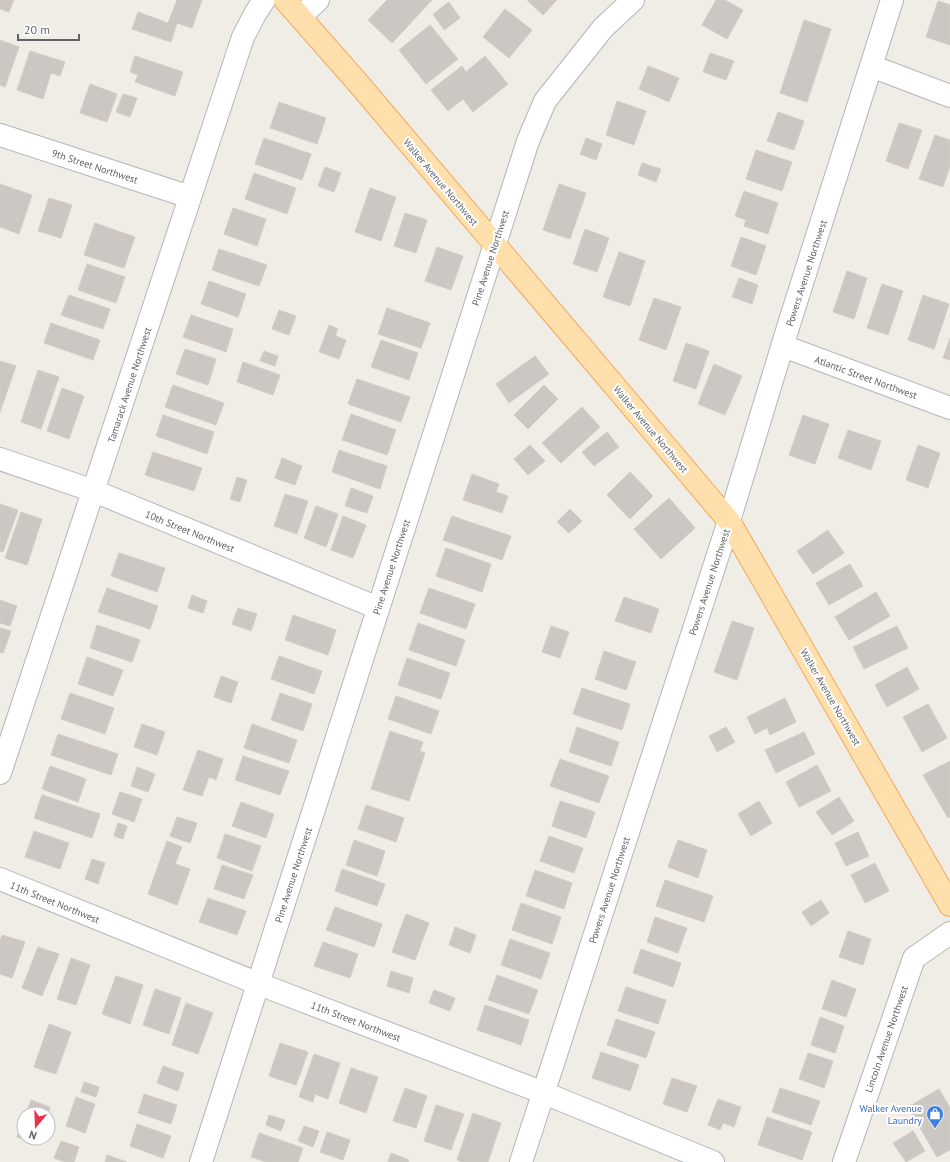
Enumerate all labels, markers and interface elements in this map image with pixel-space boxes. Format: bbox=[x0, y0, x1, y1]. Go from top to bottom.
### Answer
scale bar bbox=[18, 16, 79, 42]
text: 20 m bbox=[24, 22, 50, 37]
street label: Walker Avenue Northwest bbox=[400, 136, 481, 229]
street label: 9th Street Northwest bbox=[50, 146, 140, 187]
street label: Pine Avenue Northwest bbox=[469, 208, 512, 308]
street label: Powers Avenue Northwest bbox=[783, 218, 830, 328]
street label: Tamarack Avenue Northwest bbox=[105, 325, 154, 445]
street label: Atlantic Street Northwest bbox=[813, 353, 919, 402]
street label: Walker Avenue Northwest bbox=[610, 383, 691, 476]
street label: 10th Street Northwest bbox=[143, 508, 237, 556]
street label: Pine Avenue Northwest bbox=[370, 517, 413, 617]
street label: Powers Avenue Northwest bbox=[686, 527, 733, 637]
street label: Walker Avenue Northwest bbox=[798, 646, 864, 749]
street label: Pine Avenue Northwest bbox=[272, 825, 315, 925]
street label: Powers Avenue Northwest bbox=[586, 835, 633, 945]
street label: 11th Street Northwest bbox=[8, 879, 102, 927]
street label: Lincoln Avenue Northwest bbox=[862, 983, 911, 1094]
street label: 11th Street Northwest bbox=[309, 998, 403, 1045]
place label: Walker Avenue Laundry bbox=[860, 1102, 922, 1127]
shop icon: Walker Avenue Laundry bbox=[925, 1104, 945, 1129]
north arrow bbox=[16, 1106, 56, 1146]
text: N bbox=[27, 1128, 38, 1143]

